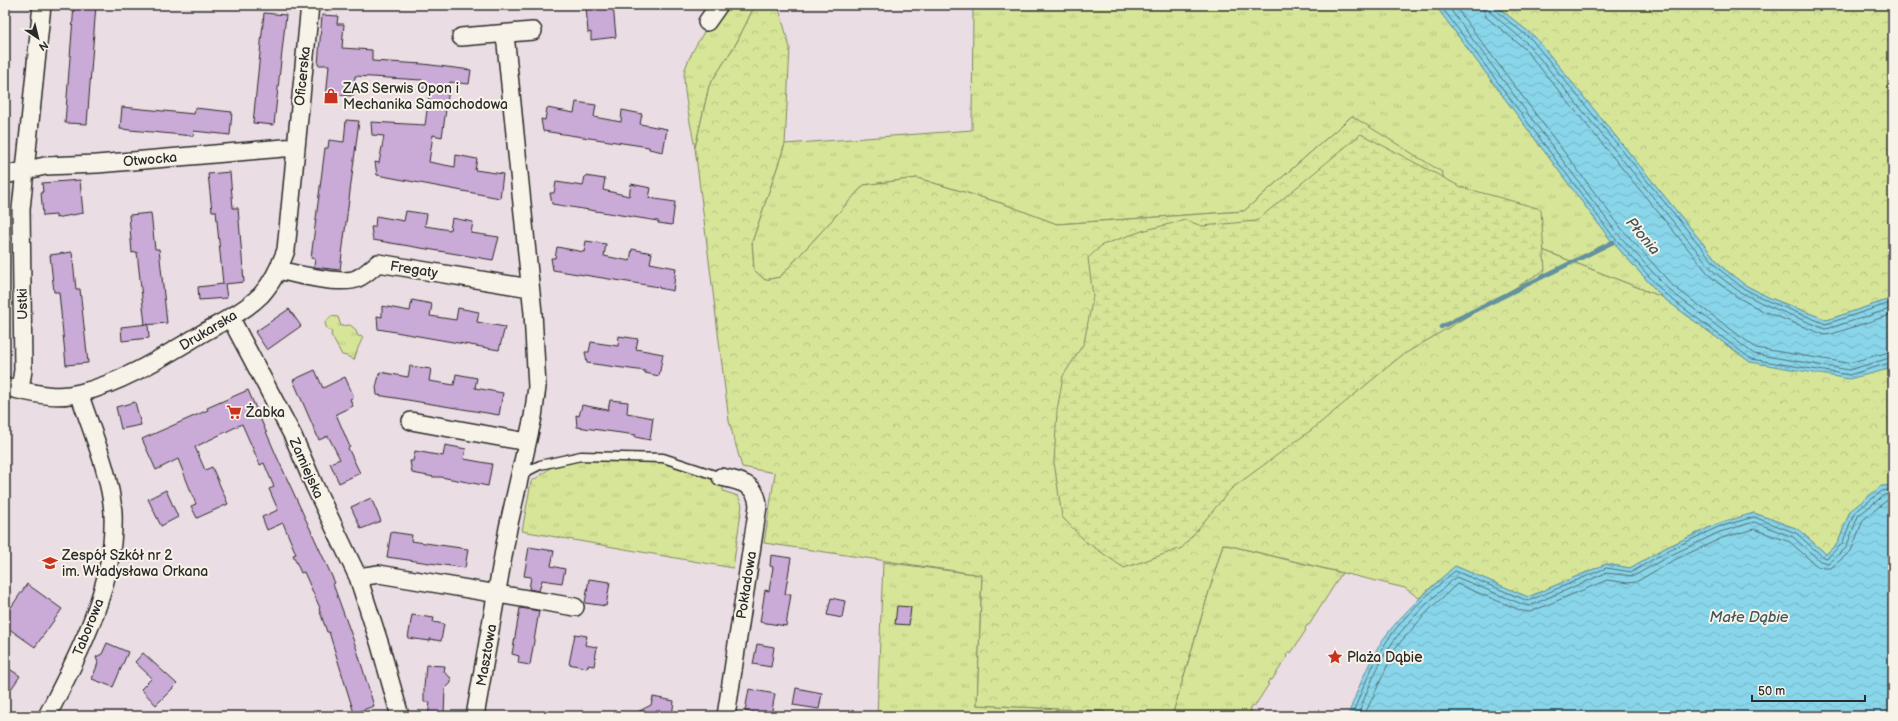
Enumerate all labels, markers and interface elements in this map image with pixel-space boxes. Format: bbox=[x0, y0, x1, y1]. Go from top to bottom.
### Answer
north arrow bbox=[18, 18, 58, 58]
text: N bbox=[36, 38, 51, 53]
street label: Oficerska bbox=[291, 45, 314, 107]
place label: ZAS Serwis Opon i Mechanika Samochodowa bbox=[342, 80, 508, 113]
shop icon: ZAS Serwis Opon i Mechanika Samochodowa bbox=[322, 87, 340, 105]
street label: Otwocka bbox=[122, 149, 178, 170]
water label: Płonia bbox=[1621, 214, 1664, 259]
street label: Fregaty bbox=[389, 257, 440, 282]
street label: Ustki bbox=[14, 288, 31, 320]
street label: Drukarska bbox=[176, 307, 240, 354]
supermarket icon: Żabka bbox=[225, 403, 243, 421]
place label: Żabka bbox=[245, 403, 285, 421]
street label: Zamiejska bbox=[285, 434, 327, 501]
place label: Zespół Szkół nr 2 im. Władysława Orkana bbox=[61, 547, 208, 580]
street label: Pokładowa bbox=[733, 550, 760, 620]
school or university icon: Zespół Szkół nr 2 im. Władysława Orkana bbox=[41, 554, 59, 572]
street label: Taborowa bbox=[69, 596, 108, 658]
water label: Małe Dąbie bbox=[1710, 608, 1789, 627]
street label: Masztowa bbox=[473, 623, 500, 687]
place icon: Plaża Dąbie bbox=[1326, 648, 1344, 666]
place label: Plaża Dąbie bbox=[1347, 649, 1422, 666]
scale bar bbox=[1752, 677, 1865, 703]
text: 50 m bbox=[1758, 684, 1785, 699]

